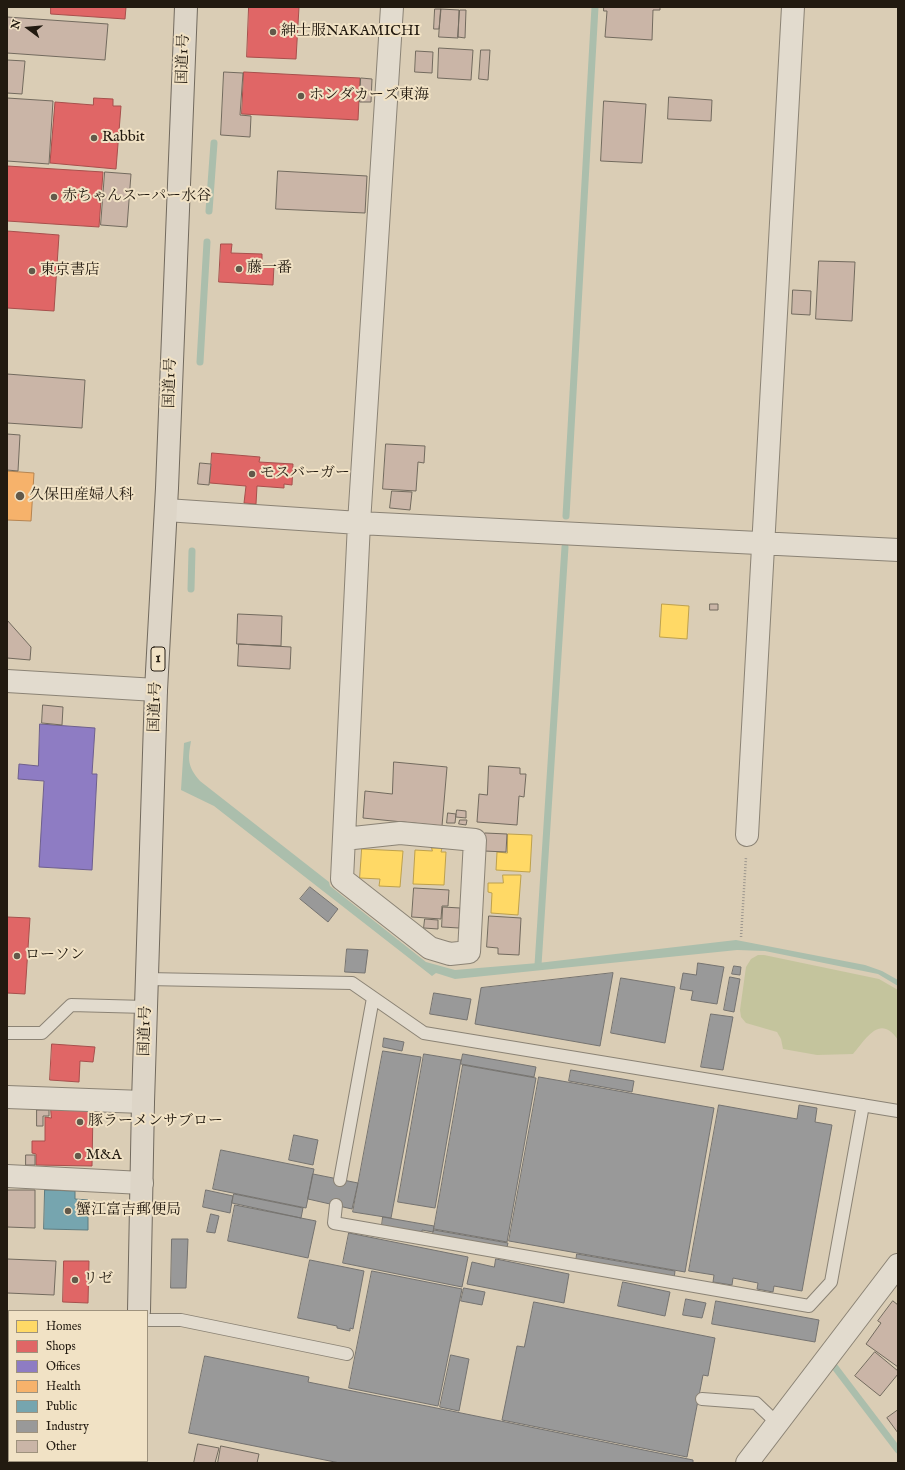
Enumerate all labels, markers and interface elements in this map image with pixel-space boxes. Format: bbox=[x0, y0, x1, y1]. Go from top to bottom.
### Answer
north arrow bbox=[8, 8, 48, 48]
text: N bbox=[8, 18, 25, 31]
place label: 紳士服NAKAMICHI bbox=[281, 23, 420, 41]
marker: 紳士服NAKAMICHI bbox=[268, 27, 278, 37]
street label: 国道1号 bbox=[174, 33, 194, 85]
place label: ホンダカーズ東海 bbox=[309, 87, 429, 105]
marker: ホンダカーズ東海 bbox=[296, 91, 306, 101]
place label: Rabbit bbox=[102, 129, 145, 147]
marker: Rabbit bbox=[89, 133, 99, 143]
place label: 赤ちゃんスーパー水谷 bbox=[62, 188, 211, 206]
marker: 赤ちゃんスーパー水谷 bbox=[49, 192, 59, 202]
place label: 藤一番 bbox=[247, 260, 292, 278]
place label: 東京書店 bbox=[40, 262, 100, 280]
marker: 藤一番 bbox=[234, 264, 244, 274]
marker: 東京書店 bbox=[27, 266, 37, 276]
street label: 国道1号 bbox=[161, 357, 181, 409]
place label: モスバーガー bbox=[260, 465, 350, 483]
marker: モスバーガー bbox=[247, 469, 257, 479]
place label: 久保田産婦人科 bbox=[29, 487, 134, 505]
marker: 久保田産婦人科 bbox=[14, 490, 26, 502]
road number: 1 bbox=[151, 647, 165, 671]
street label: 国道1号 bbox=[146, 681, 166, 733]
place label: ローソン bbox=[25, 947, 85, 965]
marker: ローソン bbox=[12, 951, 22, 961]
street label: 国道1号 bbox=[136, 1005, 156, 1057]
place label: 豚ラーメンサブロー bbox=[88, 1113, 223, 1131]
marker: 豚ラーメンサブロー bbox=[75, 1117, 85, 1127]
place label: M&A bbox=[86, 1147, 122, 1165]
marker: M&A bbox=[73, 1151, 83, 1161]
place label: 蟹江富吉郵便局 bbox=[76, 1202, 181, 1220]
marker: 蟹江富吉郵便局 bbox=[63, 1206, 73, 1216]
place label: リゼ bbox=[83, 1271, 113, 1289]
marker: リゼ bbox=[70, 1275, 80, 1285]
legend bbox=[8, 1310, 148, 1462]
text: Homes bbox=[46, 1319, 82, 1334]
text: Shops bbox=[46, 1339, 76, 1354]
text: Offices bbox=[46, 1359, 80, 1374]
text: Health bbox=[46, 1379, 81, 1394]
text: Public bbox=[46, 1399, 77, 1414]
text: Industry bbox=[46, 1419, 89, 1434]
text: Other bbox=[46, 1439, 76, 1454]

